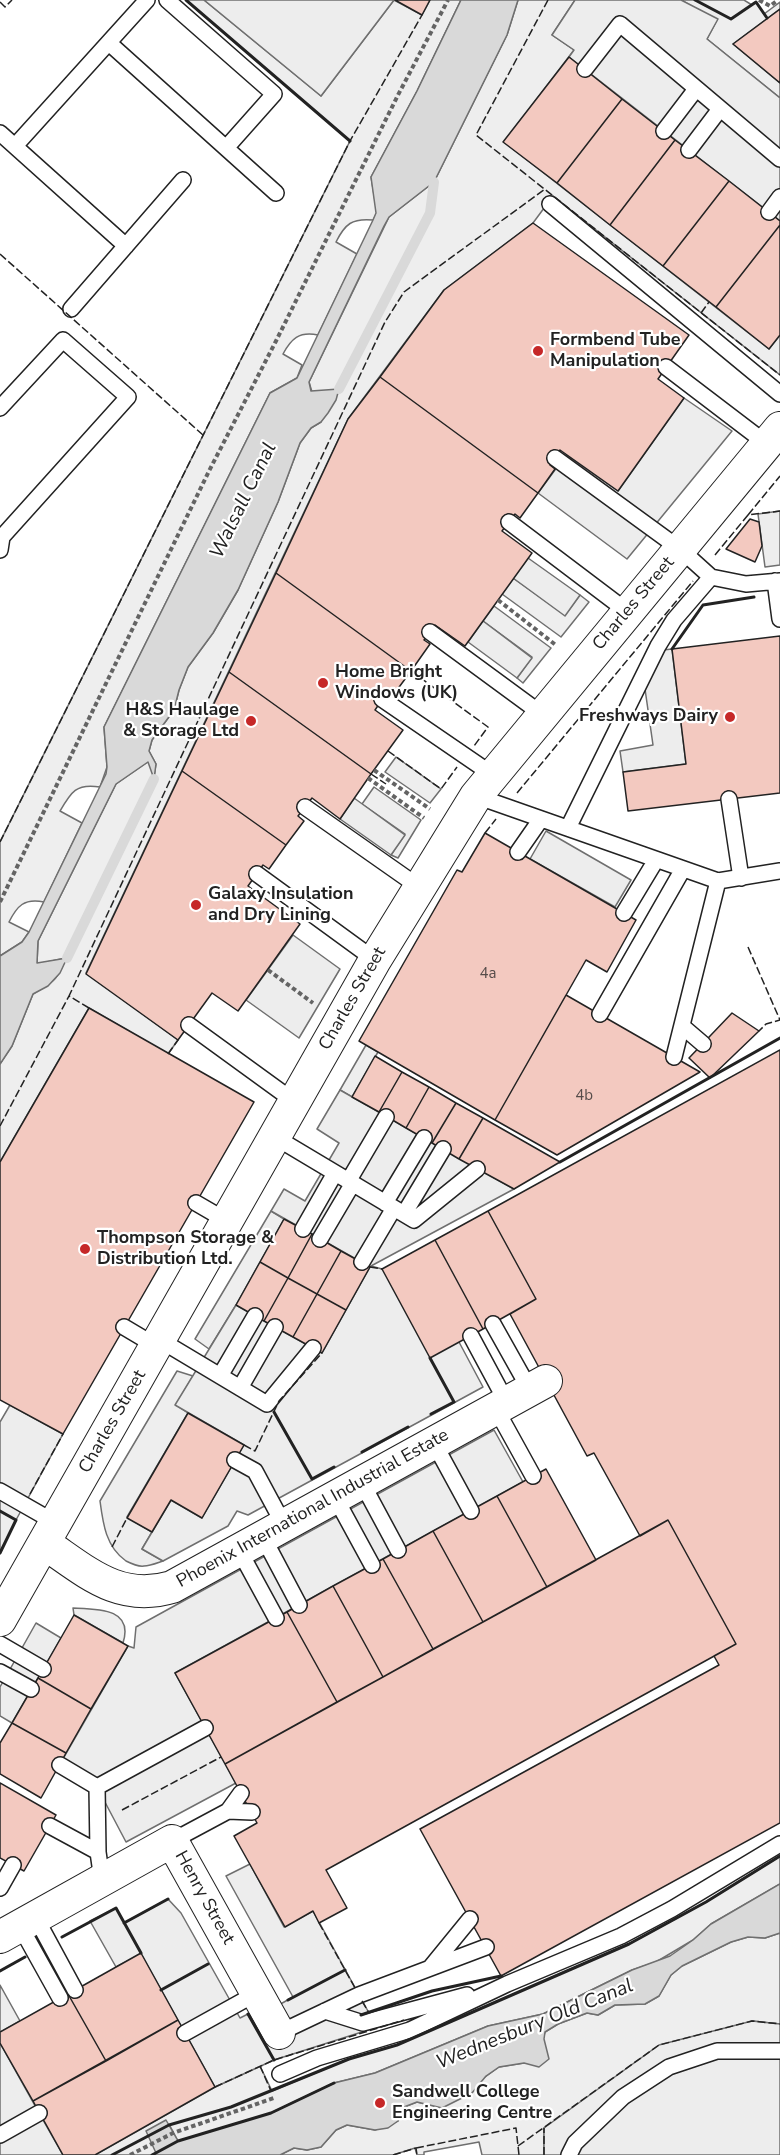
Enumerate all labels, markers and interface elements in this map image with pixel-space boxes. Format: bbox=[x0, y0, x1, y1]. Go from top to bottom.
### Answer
place label: Formbend Tube Manipulation bbox=[550, 330, 681, 372]
marker: Formbend Tube Manipulation bbox=[531, 344, 545, 358]
water label: Walsall Canal bbox=[206, 439, 282, 563]
street label: Charles Street bbox=[589, 553, 679, 655]
place label: Home Bright Windows (UK) bbox=[335, 662, 458, 704]
marker: Home Bright Windows (UK) bbox=[316, 676, 330, 690]
place label: H&S Haulage & Storage Ltd bbox=[123, 700, 239, 742]
place label: Freshways Dairy bbox=[579, 706, 718, 728]
marker: Freshways Dairy bbox=[723, 710, 737, 724]
marker: H&S Haulage & Storage Ltd bbox=[244, 714, 258, 728]
place label: Galaxy Insulation and Dry Lining bbox=[208, 884, 353, 926]
marker: Galaxy Insulation and Dry Lining bbox=[189, 898, 203, 912]
street label: Charles Street bbox=[315, 944, 391, 1054]
house number: 4a bbox=[480, 965, 496, 983]
house number: 4b bbox=[575, 1087, 593, 1105]
place label: Thompson Storage & Distribution Ltd. bbox=[97, 1228, 274, 1270]
marker: Thompson Storage & Distribution Ltd. bbox=[78, 1242, 92, 1256]
street label: Charles Street bbox=[75, 1367, 151, 1477]
street label: Phoenix International Industrial Estate bbox=[173, 1425, 453, 1593]
street label: Henry Street bbox=[169, 1848, 239, 1948]
water label: Wednesbury Old Canal bbox=[433, 1974, 637, 2076]
place label: Sandwell College Engineering Centre bbox=[392, 2082, 552, 2124]
marker: Sandwell College Engineering Centre bbox=[373, 2096, 387, 2110]

